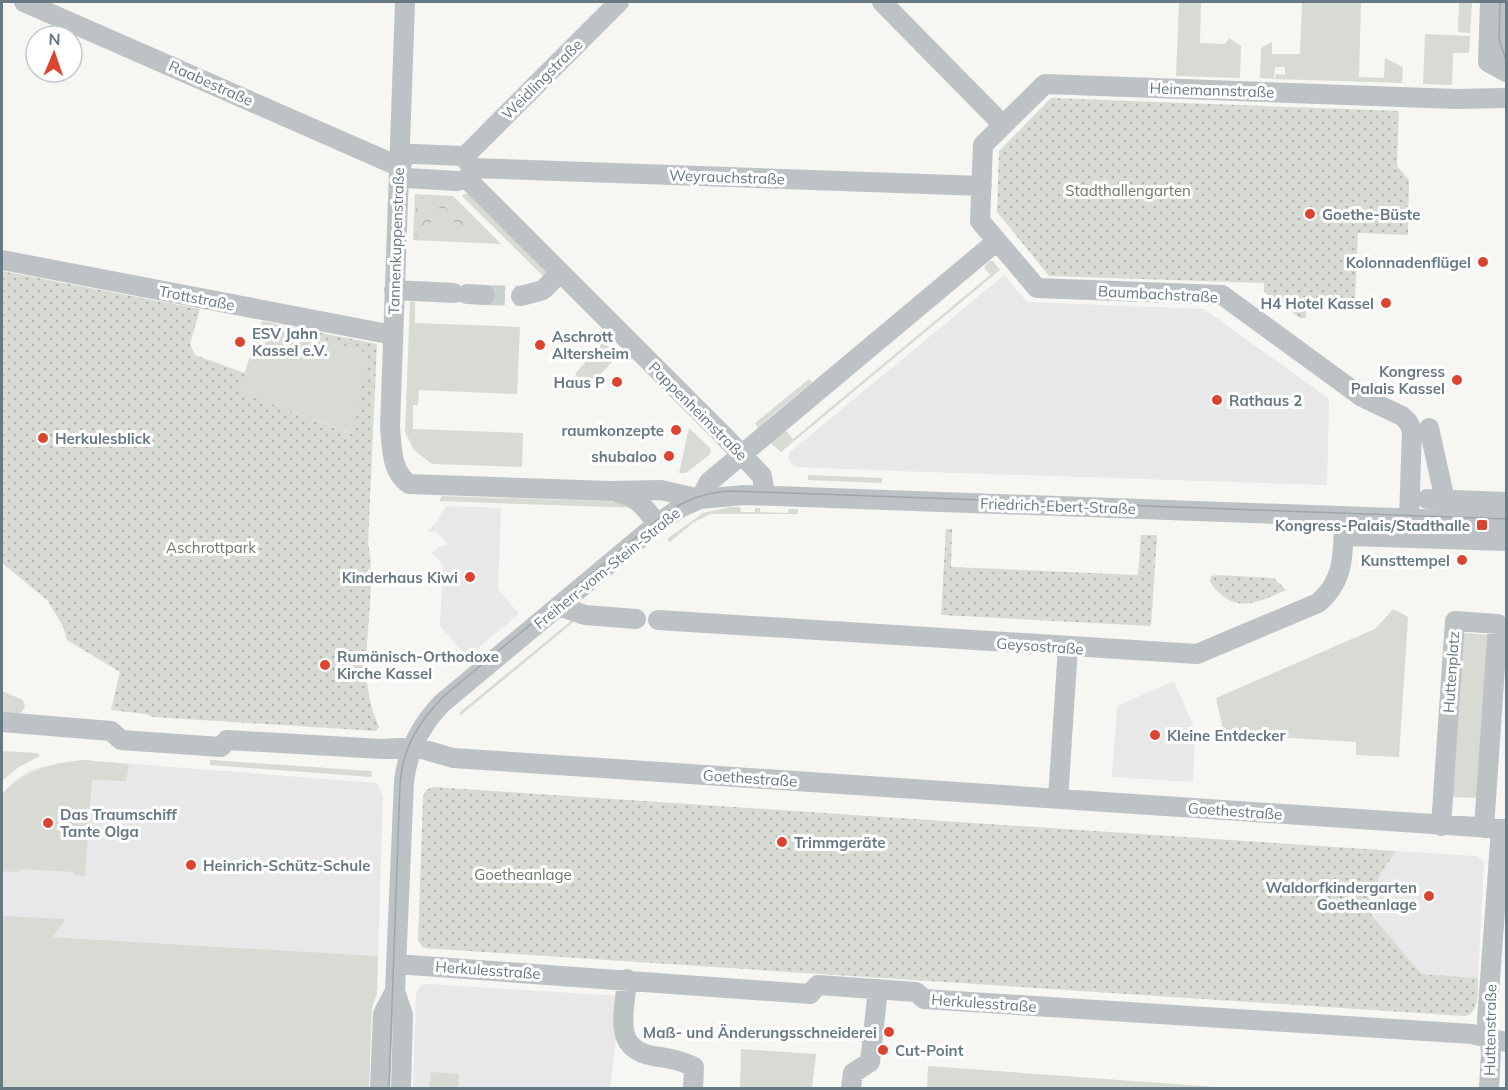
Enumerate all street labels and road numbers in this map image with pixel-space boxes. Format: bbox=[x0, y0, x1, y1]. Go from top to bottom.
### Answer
street label: Weidlingstraße bbox=[498, 35, 586, 123]
street label: Raabestraße bbox=[166, 56, 256, 110]
street label: Heinemannstraße bbox=[1149, 78, 1275, 102]
street label: Weyrauchstraße bbox=[669, 165, 785, 189]
street label: Tannenkuppenstraße bbox=[384, 167, 408, 315]
street label: Trottstraße bbox=[158, 281, 236, 315]
street label: Baumbachstraße bbox=[1098, 281, 1218, 307]
street label: Pappenheimstraße bbox=[645, 358, 751, 464]
street label: Friedrich-Ebert-Straße bbox=[980, 494, 1136, 518]
street label: Freiherr-vom-Stein-Straße bbox=[530, 503, 684, 633]
street label: Huttenplatz bbox=[1439, 630, 1463, 714]
street label: Geysostraße bbox=[996, 633, 1084, 659]
street label: Goethestraße bbox=[702, 765, 798, 791]
street label: Goethestraße bbox=[1187, 798, 1283, 824]
street label: Herkulesstraße bbox=[435, 957, 541, 983]
street label: Huttenstraße bbox=[1480, 984, 1500, 1076]
street label: Herkulesstraße bbox=[931, 990, 1037, 1016]

